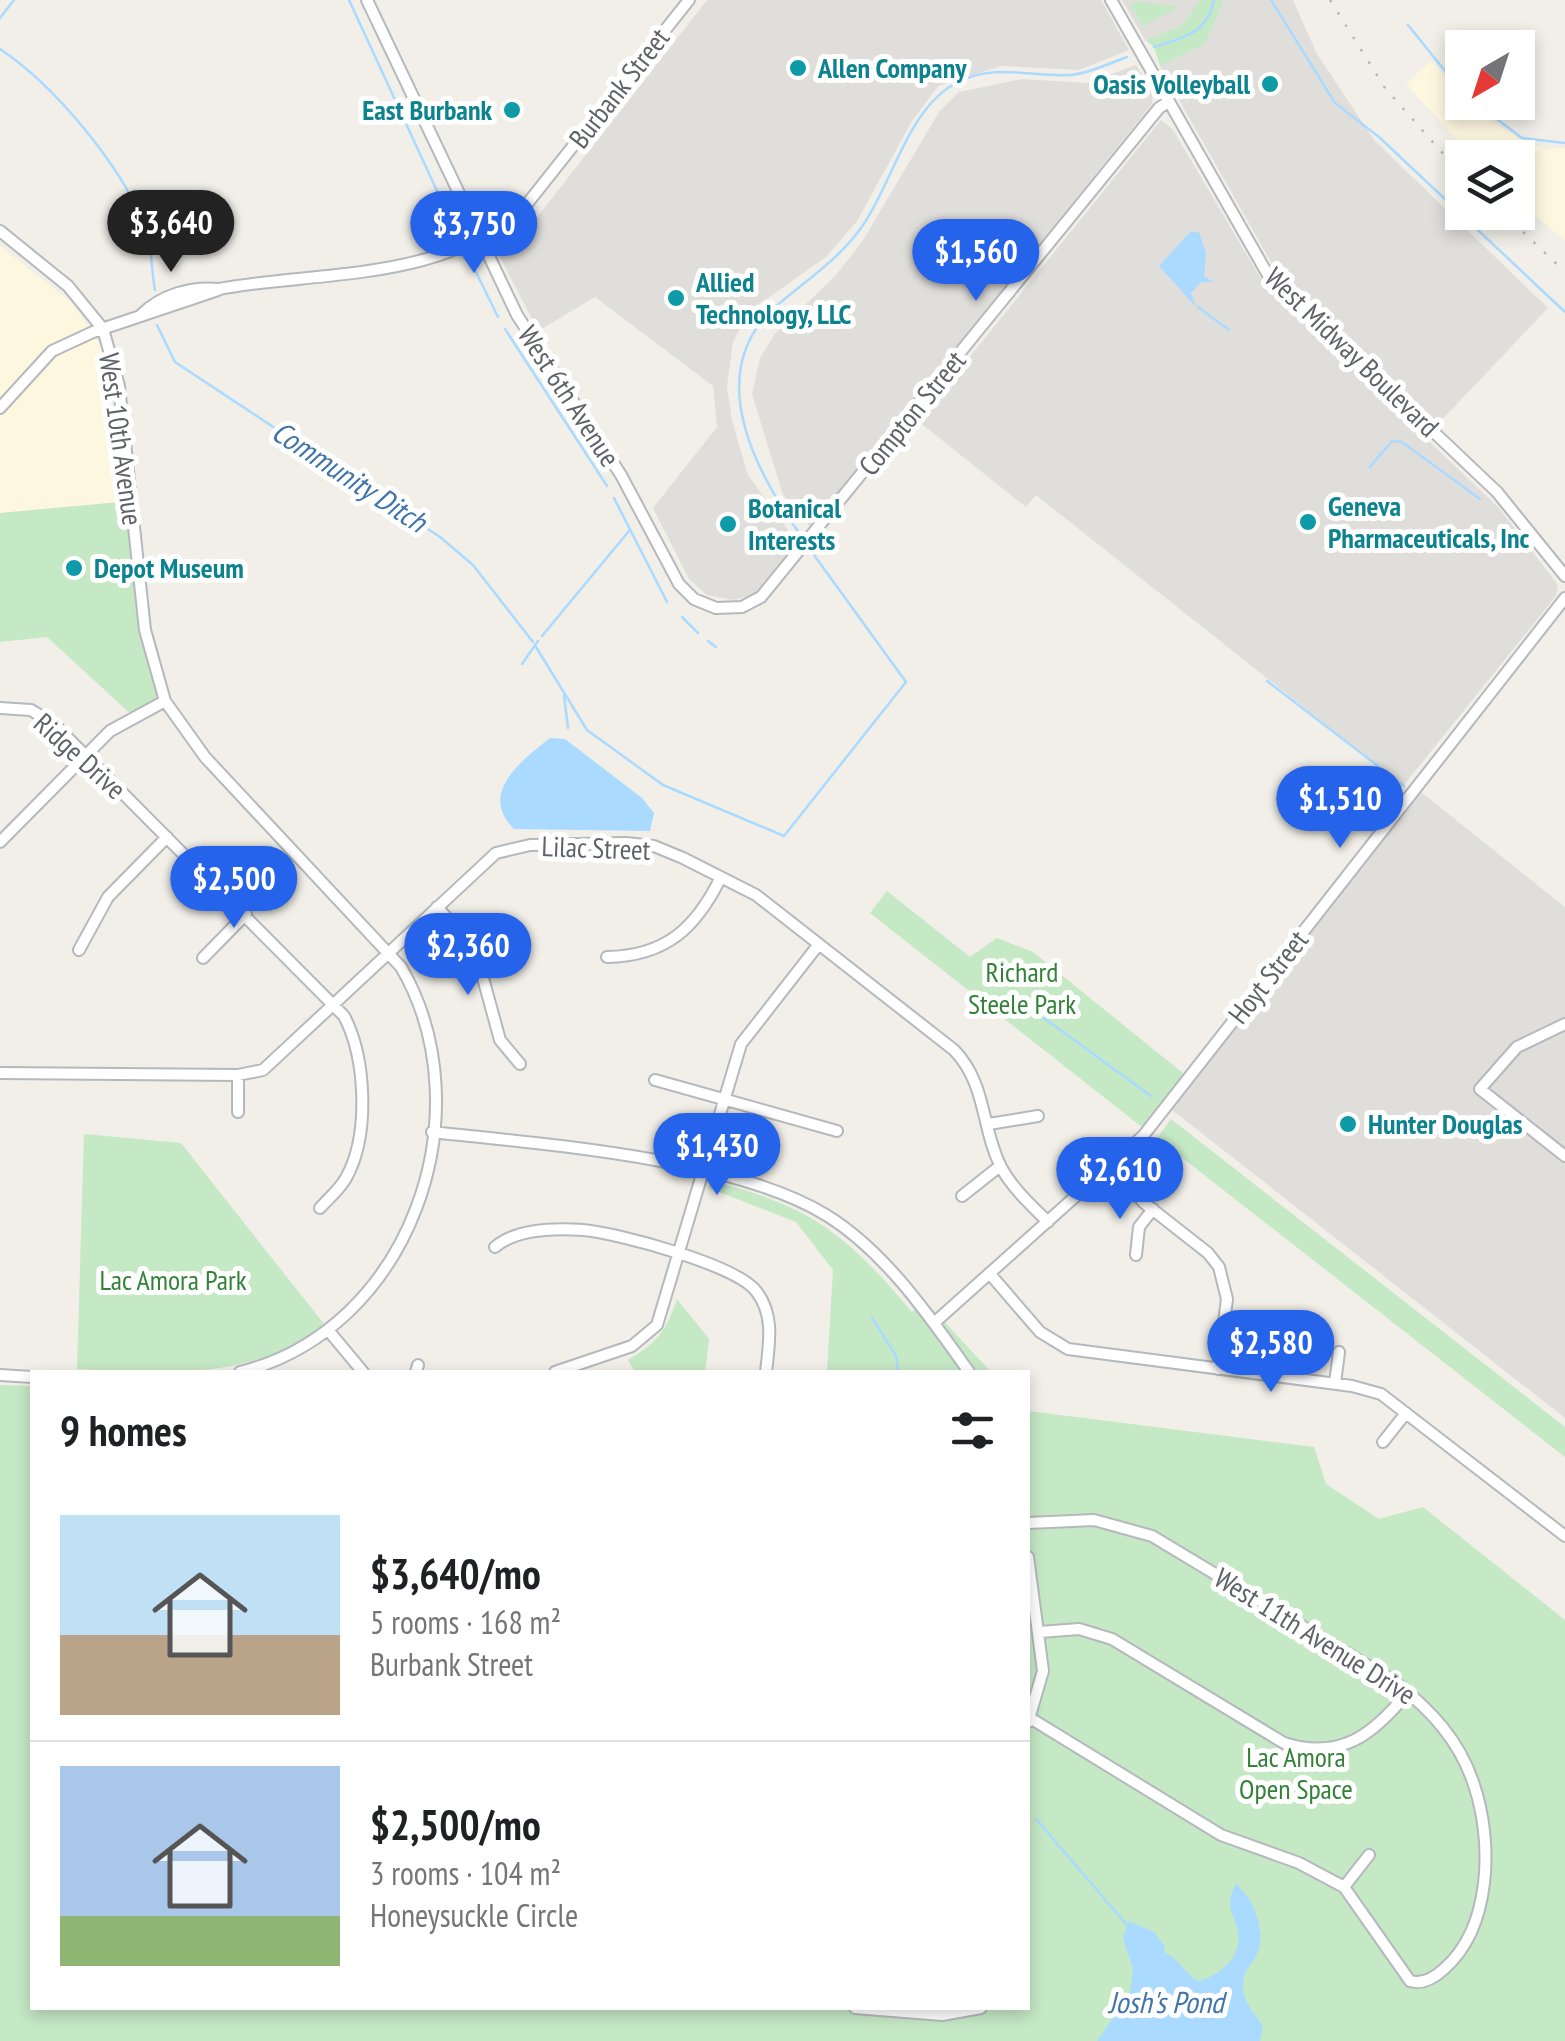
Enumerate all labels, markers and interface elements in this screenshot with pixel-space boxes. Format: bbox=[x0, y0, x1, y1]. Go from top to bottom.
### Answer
street label: Burbank Street bbox=[560, 20, 677, 155]
north arrow bbox=[1445, 30, 1535, 120]
map controls bbox=[1445, 30, 1535, 230]
place label: Allen Company bbox=[817, 49, 967, 86]
marker: Allen Company bbox=[787, 57, 809, 79]
place label: Oasis Volleyball bbox=[1093, 65, 1250, 102]
marker: Oasis Volleyball bbox=[1259, 73, 1281, 95]
place label: East Burbank bbox=[362, 91, 492, 128]
marker: East Burbank bbox=[501, 99, 523, 121]
button: layers bbox=[1445, 140, 1535, 230]
pin: $3,640 bbox=[90, 190, 252, 275]
pin: $3,750 bbox=[393, 191, 555, 276]
text: $3,640 bbox=[129, 201, 213, 243]
text: $3,750 bbox=[432, 202, 516, 244]
pin: $1,560 bbox=[895, 219, 1057, 304]
text: $1,560 bbox=[934, 230, 1018, 272]
street label: West Midway Boulevard bbox=[1257, 259, 1447, 444]
place label: Allied Technology, LLC bbox=[695, 263, 852, 332]
marker: Allied Technology, LLC bbox=[665, 287, 687, 309]
street label: West 6th Avenue bbox=[510, 318, 629, 473]
street label: Compton Street bbox=[850, 342, 973, 483]
street label: West 10th Avenue bbox=[91, 350, 152, 528]
water label: Community Ditch bbox=[265, 411, 436, 541]
place label: Geneva Pharmaceuticals, Inc bbox=[1328, 487, 1529, 556]
place label: Botanical Interests bbox=[748, 489, 841, 558]
marker: Geneva Pharmaceuticals, Inc bbox=[1297, 511, 1319, 533]
marker: Botanical Interests bbox=[717, 513, 739, 535]
place label: Depot Museum bbox=[94, 549, 244, 586]
marker: Depot Museum bbox=[63, 557, 85, 579]
street label: Ridge Drive bbox=[26, 704, 134, 807]
pin: $1,510 bbox=[1259, 766, 1421, 851]
text: $1,510 bbox=[1298, 777, 1382, 819]
street label: Lilac Street bbox=[541, 827, 651, 868]
pin: $2,500 bbox=[153, 846, 315, 931]
text: $2,500 bbox=[192, 857, 276, 899]
pin: $2,360 bbox=[387, 913, 549, 998]
street label: Hoyt Street bbox=[1219, 922, 1316, 1031]
text: $2,360 bbox=[426, 924, 510, 966]
park label: Richard Steele Park bbox=[968, 953, 1076, 1022]
place label: Hunter Douglas bbox=[1368, 1105, 1523, 1142]
pin: $1,430 bbox=[636, 1113, 798, 1198]
marker: Hunter Douglas bbox=[1337, 1113, 1359, 1135]
text: $1,430 bbox=[675, 1124, 759, 1166]
pin: $2,610 bbox=[1039, 1137, 1201, 1222]
text: $2,610 bbox=[1078, 1148, 1162, 1190]
park label: Lac Amora Park bbox=[99, 1261, 247, 1298]
pin: $2,580 bbox=[1190, 1310, 1352, 1395]
text: $2,580 bbox=[1229, 1321, 1313, 1363]
text: 9 homes bbox=[60, 1403, 187, 1458]
icon: filters bbox=[945, 1403, 1000, 1458]
text: $3,640/mo bbox=[370, 1546, 541, 1601]
icon: home bbox=[140, 1555, 260, 1675]
street label: West 11th Avenue Drive bbox=[1208, 1559, 1423, 1712]
text: 5 rooms · 168 m² bbox=[370, 1601, 561, 1643]
text: Burbank Street bbox=[370, 1643, 533, 1685]
park label: Lac Amora Open Space bbox=[1239, 1738, 1353, 1807]
text: $2,500/mo bbox=[370, 1797, 541, 1852]
icon: home bbox=[140, 1806, 260, 1926]
text: 3 rooms · 104 m² bbox=[370, 1852, 561, 1894]
text: Honeysuckle Circle bbox=[370, 1894, 578, 1936]
water label: Josh's Pond bbox=[1107, 1982, 1228, 2021]

